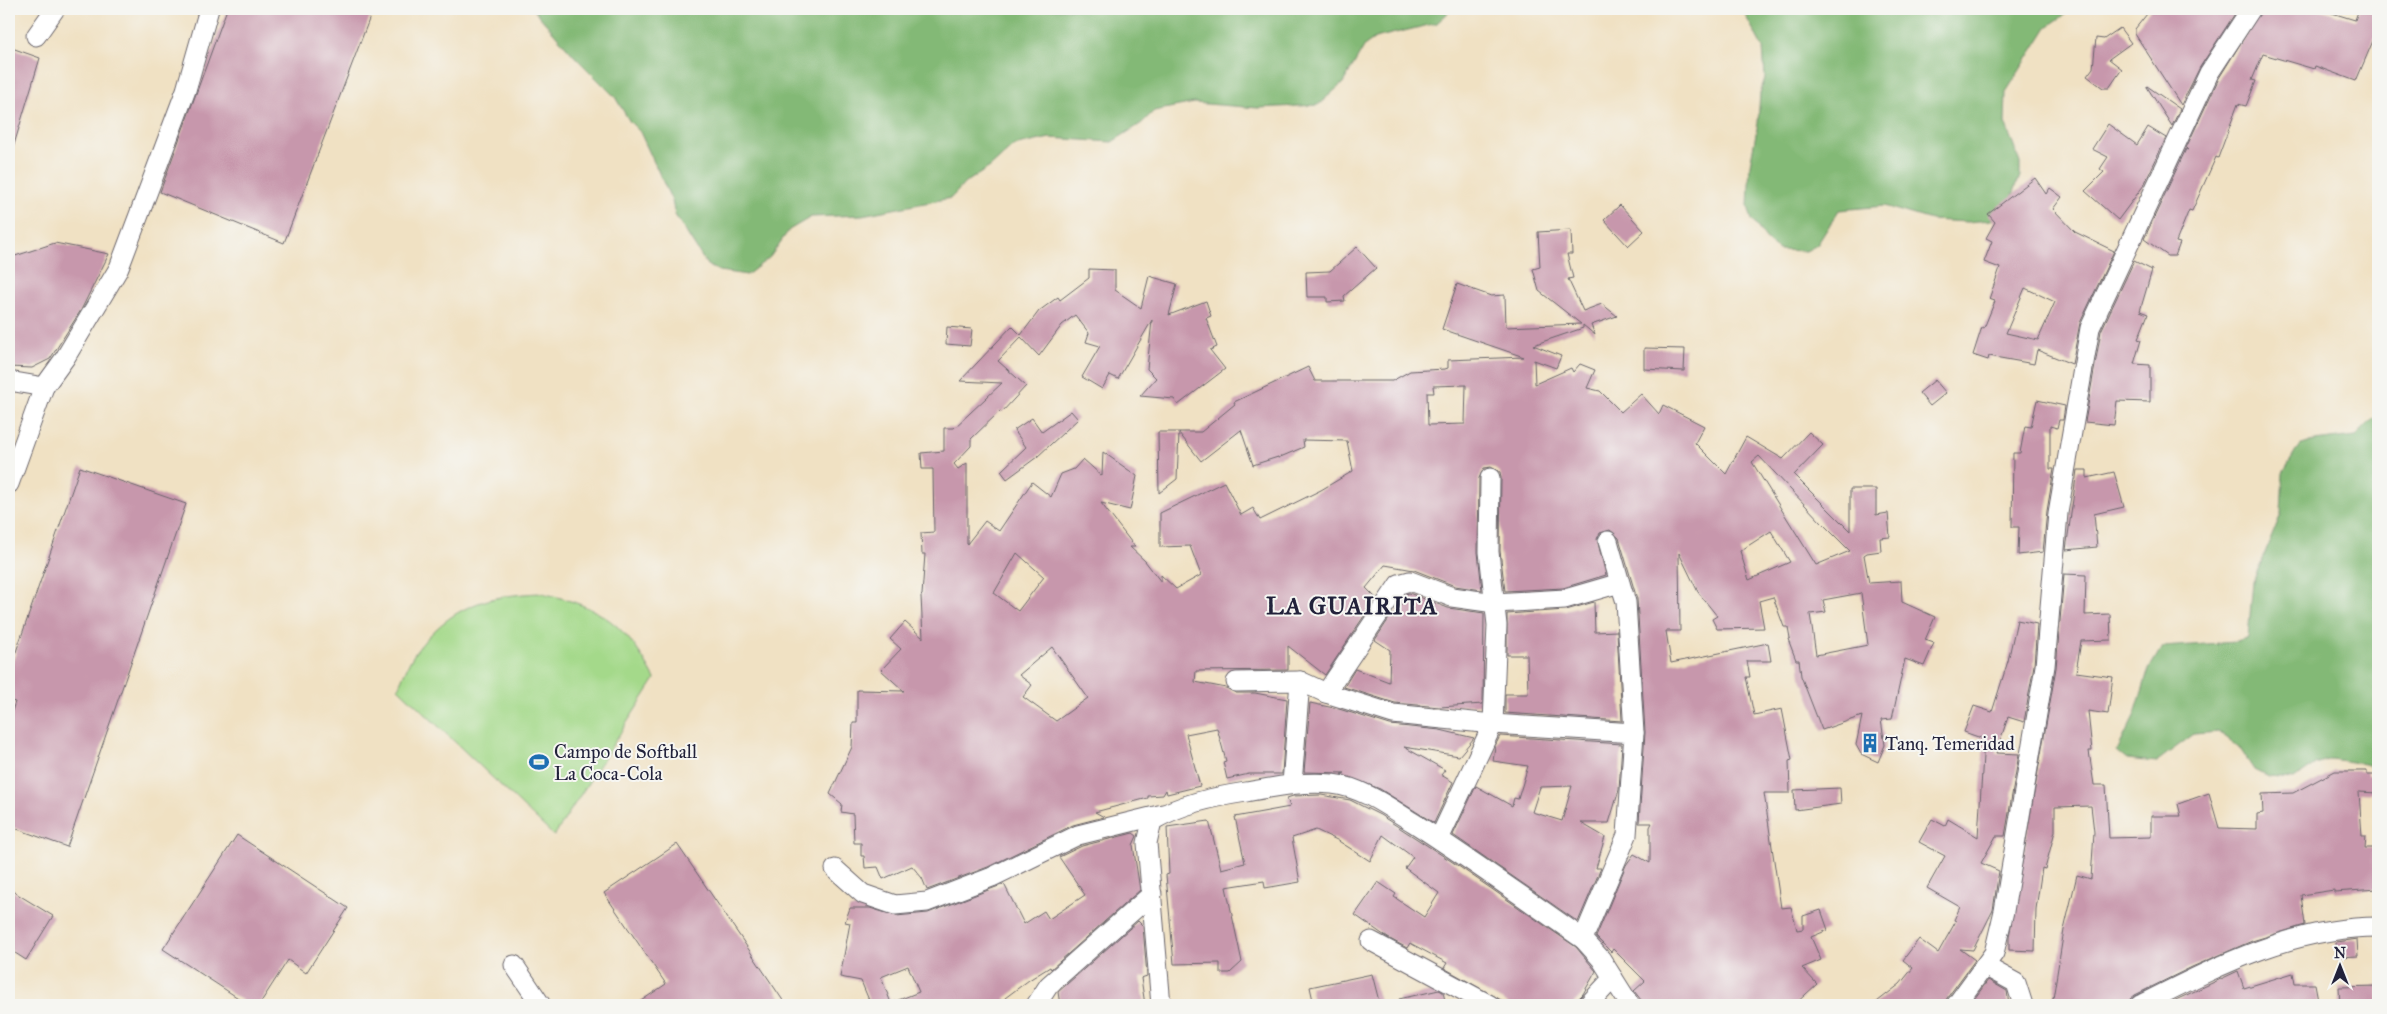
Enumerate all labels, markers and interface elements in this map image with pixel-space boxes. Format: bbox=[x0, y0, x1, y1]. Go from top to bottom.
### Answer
district label: LA GUAIRITA bbox=[1266, 591, 1438, 621]
building icon: Tanq. Temeridad bbox=[1859, 732, 1881, 754]
place label: Tanq. Temeridad bbox=[1885, 732, 2015, 756]
place label: Campo de Softball La Coca-Cola bbox=[554, 740, 698, 785]
sports icon: Campo de Softball La Coca-Cola bbox=[528, 751, 550, 773]
north arrow bbox=[2314, 942, 2364, 992]
text: N bbox=[2334, 945, 2346, 962]

